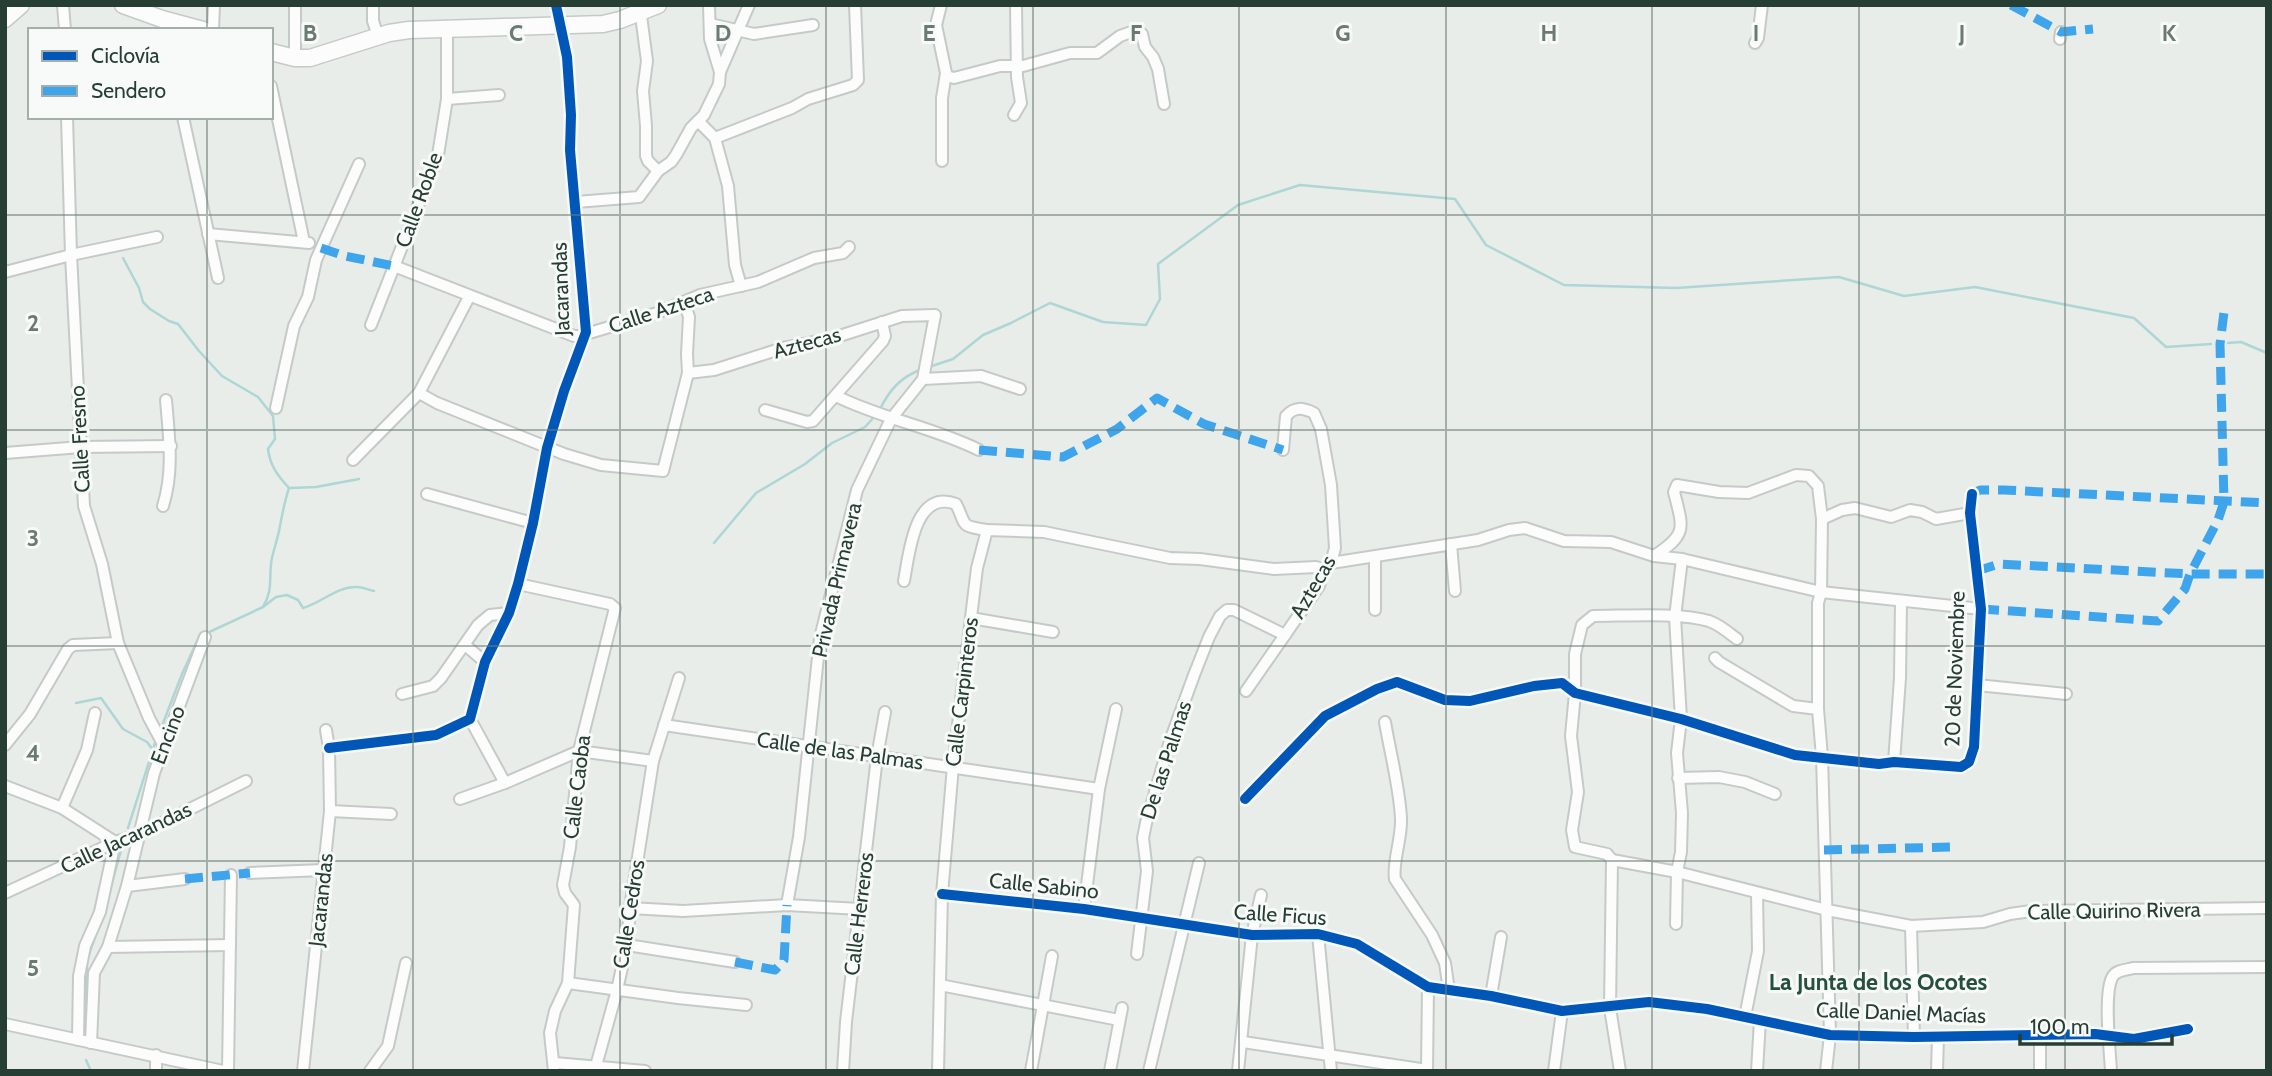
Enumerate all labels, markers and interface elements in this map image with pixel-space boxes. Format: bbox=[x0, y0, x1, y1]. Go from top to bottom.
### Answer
text: B bbox=[303, 19, 317, 47]
text: C bbox=[509, 19, 523, 47]
text: D bbox=[715, 19, 731, 47]
text: E bbox=[922, 19, 936, 47]
text: F bbox=[1130, 19, 1142, 47]
text: G bbox=[1335, 19, 1351, 47]
text: H bbox=[1541, 19, 1557, 47]
text: I bbox=[1753, 19, 1759, 47]
text: J bbox=[1958, 19, 1965, 47]
text: K bbox=[2162, 19, 2177, 47]
legend bbox=[28, 28, 273, 119]
text: Ciclovía bbox=[91, 43, 160, 68]
text: Sendero bbox=[91, 78, 166, 103]
street label: Calle Roble bbox=[390, 149, 447, 251]
street label: Jacarandas bbox=[546, 242, 575, 337]
street label: Calle Azteca bbox=[605, 281, 716, 338]
text: 2 bbox=[27, 309, 39, 337]
street label: Aztecas bbox=[770, 321, 844, 364]
street label: Calle Fresno bbox=[64, 385, 95, 493]
street label: Privada Primavera bbox=[807, 500, 866, 660]
text: 3 bbox=[27, 524, 39, 552]
street label: Aztecas bbox=[1285, 550, 1341, 623]
street label: 20 de Noviembre bbox=[1939, 590, 1970, 747]
street label: Calle Carpinteros bbox=[940, 616, 983, 768]
street label: De las Palmas bbox=[1135, 697, 1197, 822]
street label: Encino bbox=[145, 702, 190, 768]
street label: Calle de las Palmas bbox=[755, 726, 925, 775]
street label: Calle Caoba bbox=[558, 734, 595, 840]
text: 4 bbox=[26, 739, 40, 767]
street label: Calle Jacarandas bbox=[56, 796, 196, 879]
street label: Calle Herreros bbox=[839, 851, 878, 977]
street label: Jacarandas bbox=[303, 852, 338, 949]
street label: Calle Cedros bbox=[608, 857, 649, 970]
street label: Calle Sabino bbox=[988, 867, 1100, 904]
street label: Calle Quirino Rivera bbox=[2027, 896, 2201, 925]
street label: Calle Ficus bbox=[1233, 899, 1328, 930]
text: 5 bbox=[27, 954, 39, 982]
district label: La Junta de los Ocotes bbox=[1769, 968, 1987, 996]
street label: Calle Daniel Macías bbox=[1816, 997, 1987, 1028]
scale bar bbox=[2020, 1002, 2172, 1046]
text: 100 m bbox=[2030, 1014, 2089, 1039]

